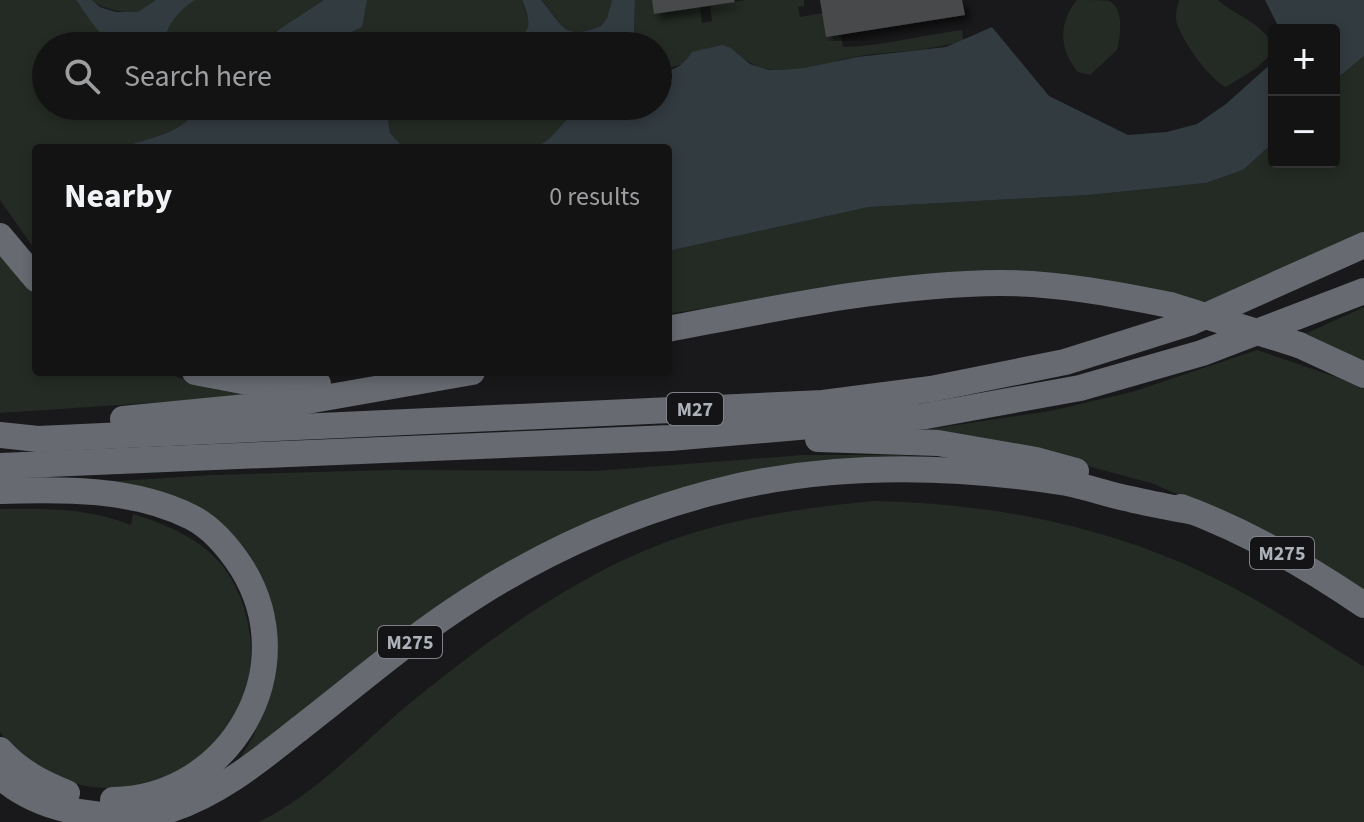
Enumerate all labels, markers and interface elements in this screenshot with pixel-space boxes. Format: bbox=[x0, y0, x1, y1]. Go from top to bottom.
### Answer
map controls bbox=[1268, 24, 1340, 168]
button: + bbox=[1268, 24, 1340, 96]
search box bbox=[32, 32, 672, 120]
icon: search bbox=[60, 54, 104, 98]
text: Search here bbox=[124, 55, 272, 98]
button: − bbox=[1268, 96, 1340, 168]
text: Nearby bbox=[64, 172, 172, 221]
text: 0 results bbox=[549, 178, 640, 215]
road number: M27 bbox=[667, 393, 723, 425]
road number: M275 bbox=[1250, 537, 1314, 569]
road number: M275 bbox=[378, 626, 442, 658]

